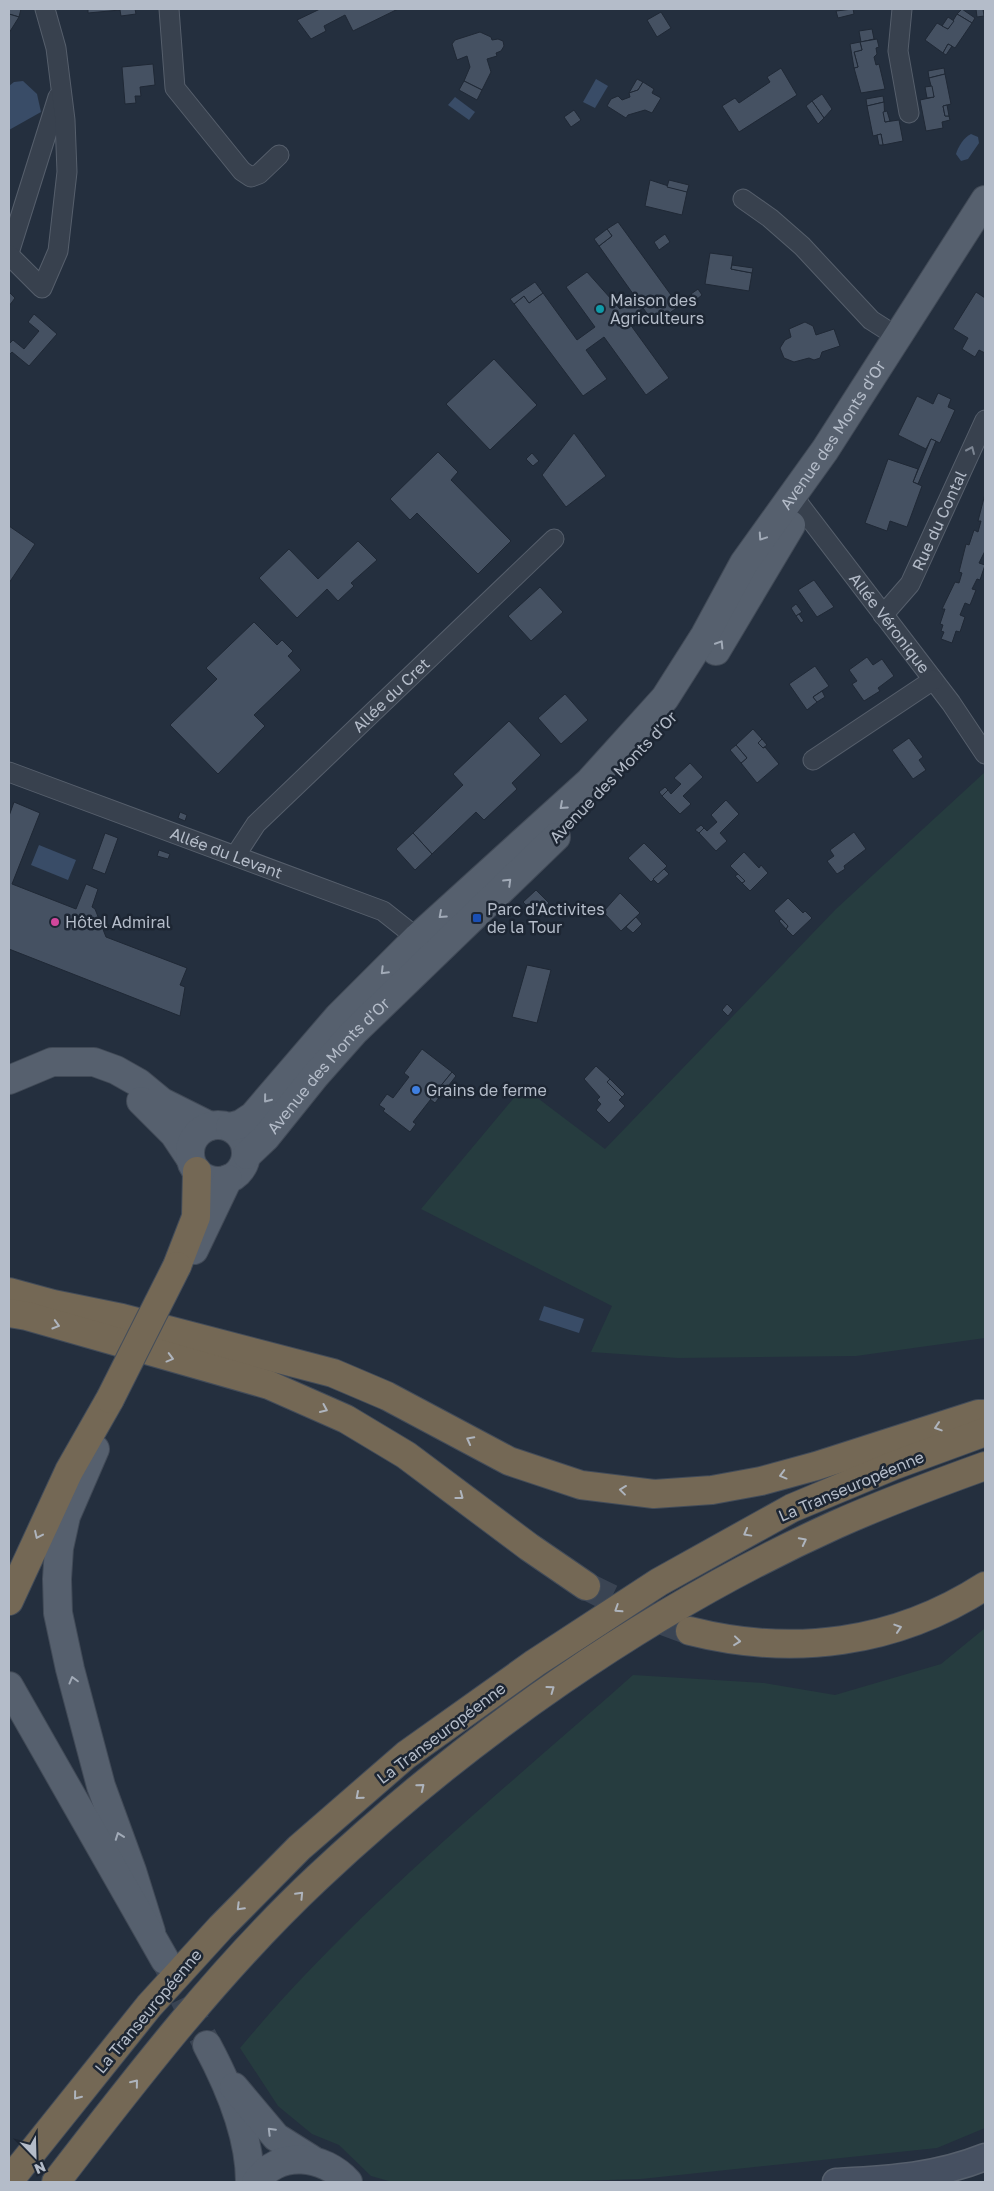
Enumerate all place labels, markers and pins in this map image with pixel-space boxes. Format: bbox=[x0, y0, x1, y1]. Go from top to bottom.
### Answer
place label: Maison des Agriculteurs bbox=[610, 290, 704, 328]
marker: Maison des Agriculteurs bbox=[594, 303, 606, 315]
place label: Parc d'Activites de la Tour bbox=[487, 899, 605, 937]
place label: Hôtel Admiral bbox=[65, 912, 171, 932]
marker: Parc d'Activites de la Tour bbox=[471, 912, 483, 924]
marker: Hôtel Admiral bbox=[49, 916, 61, 928]
place label: Grains de ferme bbox=[426, 1080, 547, 1100]
marker: Grains de ferme bbox=[410, 1084, 422, 1096]

